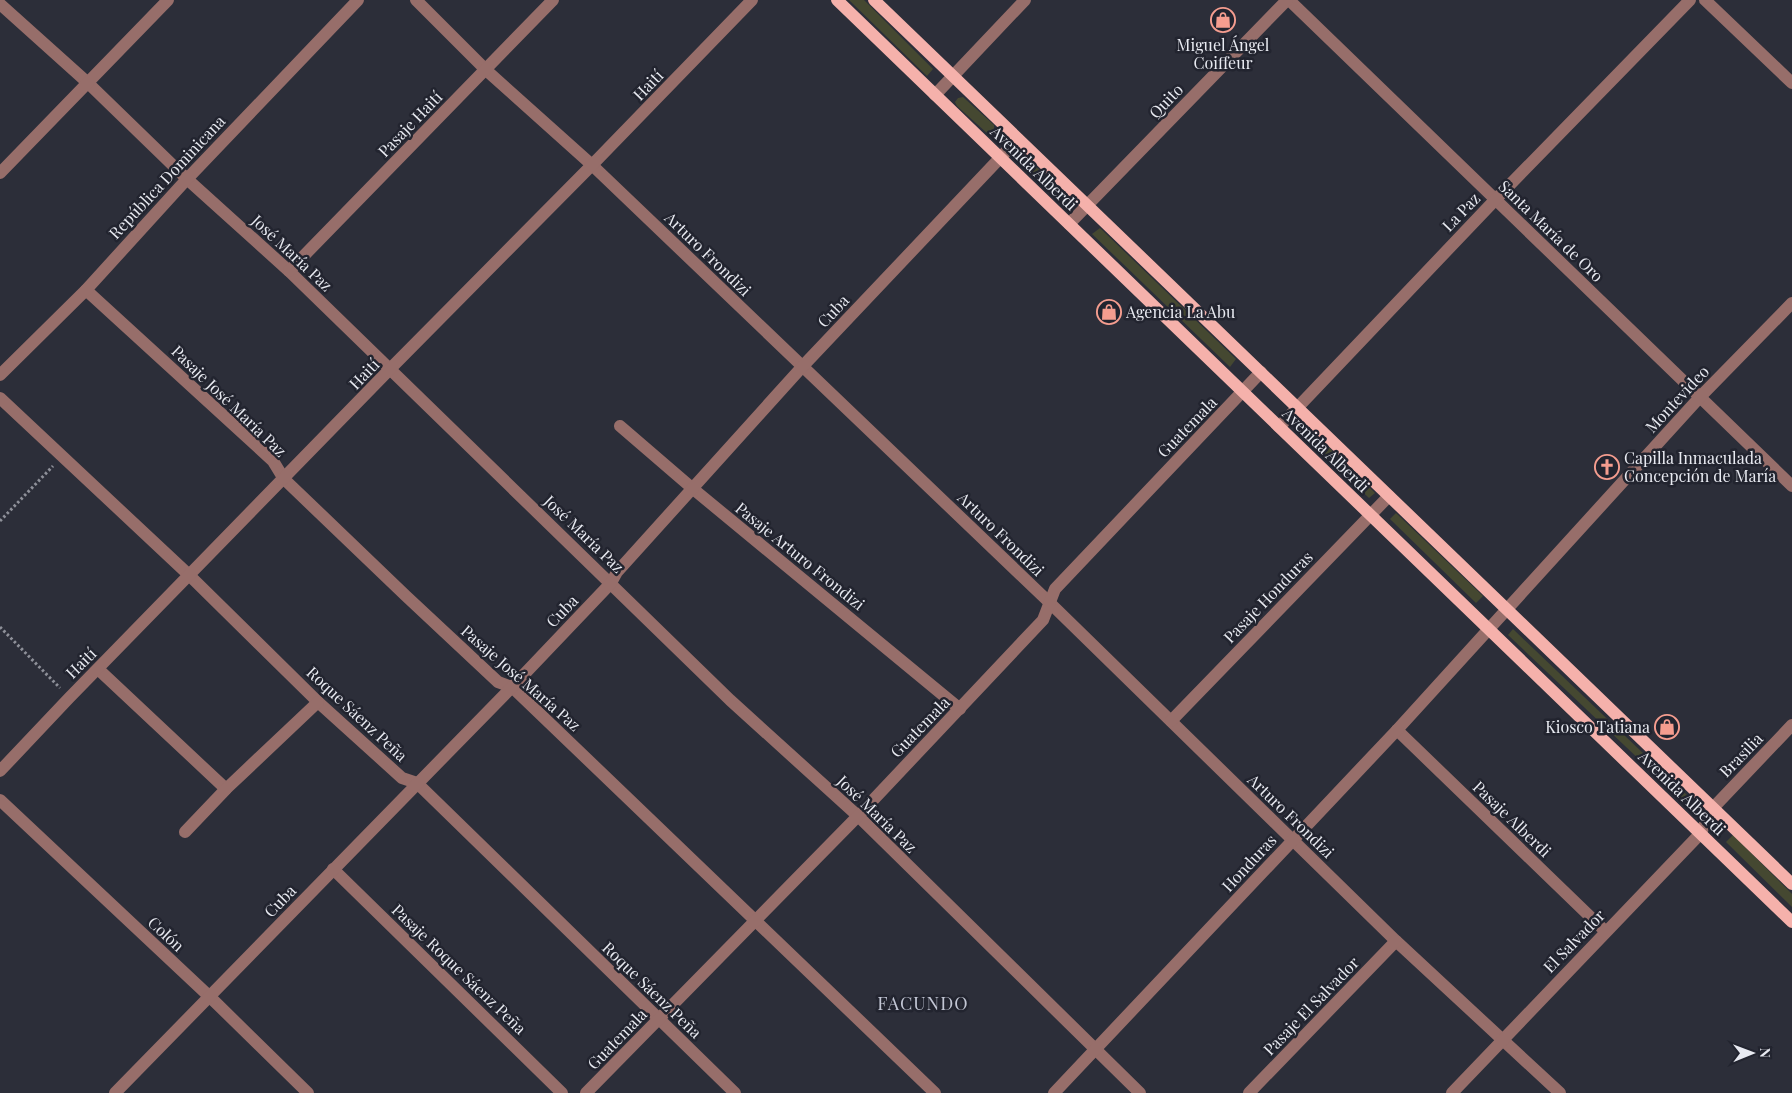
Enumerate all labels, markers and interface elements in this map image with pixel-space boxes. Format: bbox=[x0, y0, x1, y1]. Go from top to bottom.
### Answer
shop icon: Miguel Ángel Coiffeur bbox=[1210, 7, 1236, 33]
place label: Miguel Ángel Coiffeur bbox=[1177, 34, 1270, 73]
street label: Haití bbox=[628, 65, 668, 105]
street label: Quito bbox=[1144, 79, 1187, 122]
street label: Pasaje Haití bbox=[373, 86, 446, 161]
street label: República Dominicana bbox=[104, 110, 229, 243]
street label: Avenida Alberdi bbox=[986, 120, 1083, 215]
street label: Santa María de Oro bbox=[1494, 175, 1608, 286]
street label: La Paz bbox=[1437, 188, 1484, 235]
street label: Arturo Frondizi bbox=[660, 206, 756, 300]
street label: José María Paz bbox=[247, 209, 338, 296]
street label: Cuba bbox=[812, 290, 853, 331]
shop icon: Agencia La Abu bbox=[1096, 299, 1122, 325]
place label: Agencia La Abu bbox=[1125, 301, 1235, 322]
street label: Pasaje José María Paz bbox=[167, 340, 292, 461]
street label: Haití bbox=[344, 354, 384, 394]
street label: Montevideo bbox=[1640, 360, 1713, 437]
street label: Guatemala bbox=[1152, 392, 1221, 462]
street label: Avenida Alberdi bbox=[1278, 402, 1375, 497]
place label: Capilla Inmaculada Concepción de María bbox=[1624, 447, 1776, 486]
church icon: Capilla Inmaculada Concepción de María bbox=[1594, 454, 1620, 480]
street label: Arturo Frondizi bbox=[953, 486, 1049, 580]
street label: José María Paz bbox=[539, 490, 629, 577]
street label: Pasaje Arturo Frondizi bbox=[731, 497, 869, 614]
street label: Pasaje Honduras bbox=[1219, 546, 1317, 647]
street label: Cuba bbox=[541, 590, 582, 631]
street label: Pasaje José María Paz bbox=[457, 620, 586, 736]
street label: Haití bbox=[61, 643, 101, 682]
street label: Roque Sáenz Peña bbox=[303, 662, 412, 766]
street label: Guatemala bbox=[885, 692, 954, 762]
shop icon: Kiosco Tatiana bbox=[1654, 714, 1680, 740]
place label: Kiosco Tatiana bbox=[1545, 716, 1650, 737]
street label: Brasilia bbox=[1714, 728, 1767, 781]
street label: Avenida Alberdi bbox=[1634, 745, 1731, 840]
street label: Arturo Frondizi bbox=[1243, 768, 1339, 862]
street label: José María Paz bbox=[832, 770, 922, 857]
street label: Pasaje Alberdi bbox=[1469, 776, 1556, 861]
street label: Honduras bbox=[1217, 830, 1281, 896]
street label: Cuba bbox=[259, 880, 300, 921]
street label: Pasaje Roque Sáenz Peña bbox=[388, 899, 531, 1038]
street label: El Salvador bbox=[1538, 904, 1609, 977]
street label: Colón bbox=[144, 912, 189, 956]
street label: Roque Sáenz Peña bbox=[598, 937, 706, 1042]
street label: Pasaje El Salvador bbox=[1258, 952, 1363, 1059]
district label: FACUNDO bbox=[877, 991, 969, 1015]
street label: Guatemala bbox=[582, 1004, 651, 1074]
north arrow bbox=[1727, 1028, 1777, 1078]
text: N bbox=[1756, 1048, 1775, 1058]

